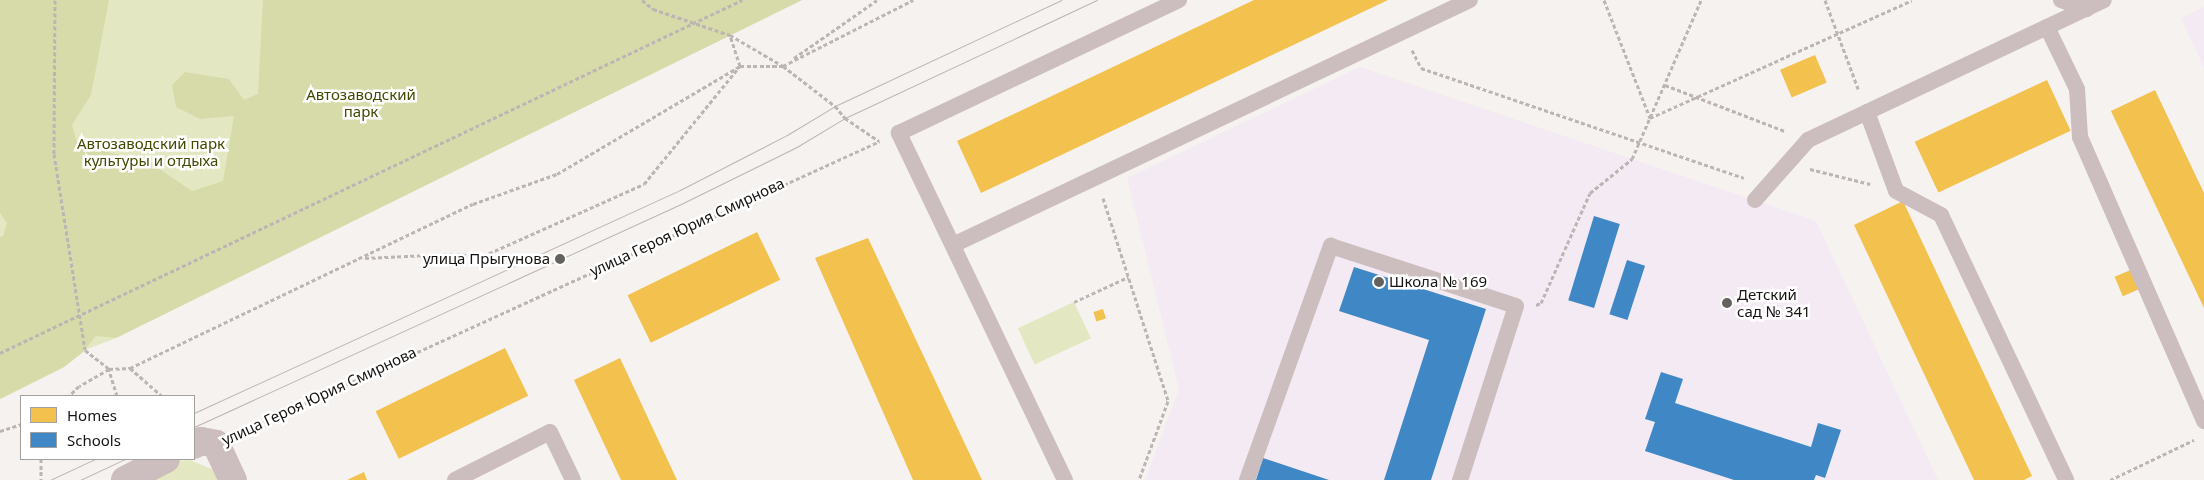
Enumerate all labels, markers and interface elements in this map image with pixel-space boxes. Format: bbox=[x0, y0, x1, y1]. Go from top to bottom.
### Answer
park label: Автозаводский парк bbox=[306, 85, 416, 120]
park label: Автозаводский парк культуры и отдыха bbox=[77, 134, 225, 169]
street label: улица Героя Юрия Смирнова bbox=[587, 174, 787, 280]
place label: улица Прыгунова bbox=[423, 250, 550, 268]
marker: улица Прыгунова bbox=[554, 253, 566, 265]
place label: Школа № 169 bbox=[1389, 273, 1487, 291]
marker: Школа № 169 bbox=[1373, 276, 1385, 288]
place label: Детский сад № 341 bbox=[1737, 285, 1811, 320]
marker: Детский сад № 341 bbox=[1721, 297, 1733, 309]
street label: улица Героя Юрия Смирнова bbox=[219, 343, 419, 449]
legend bbox=[20, 395, 195, 460]
text: Homes bbox=[67, 405, 117, 425]
text: Schools bbox=[67, 430, 121, 450]

